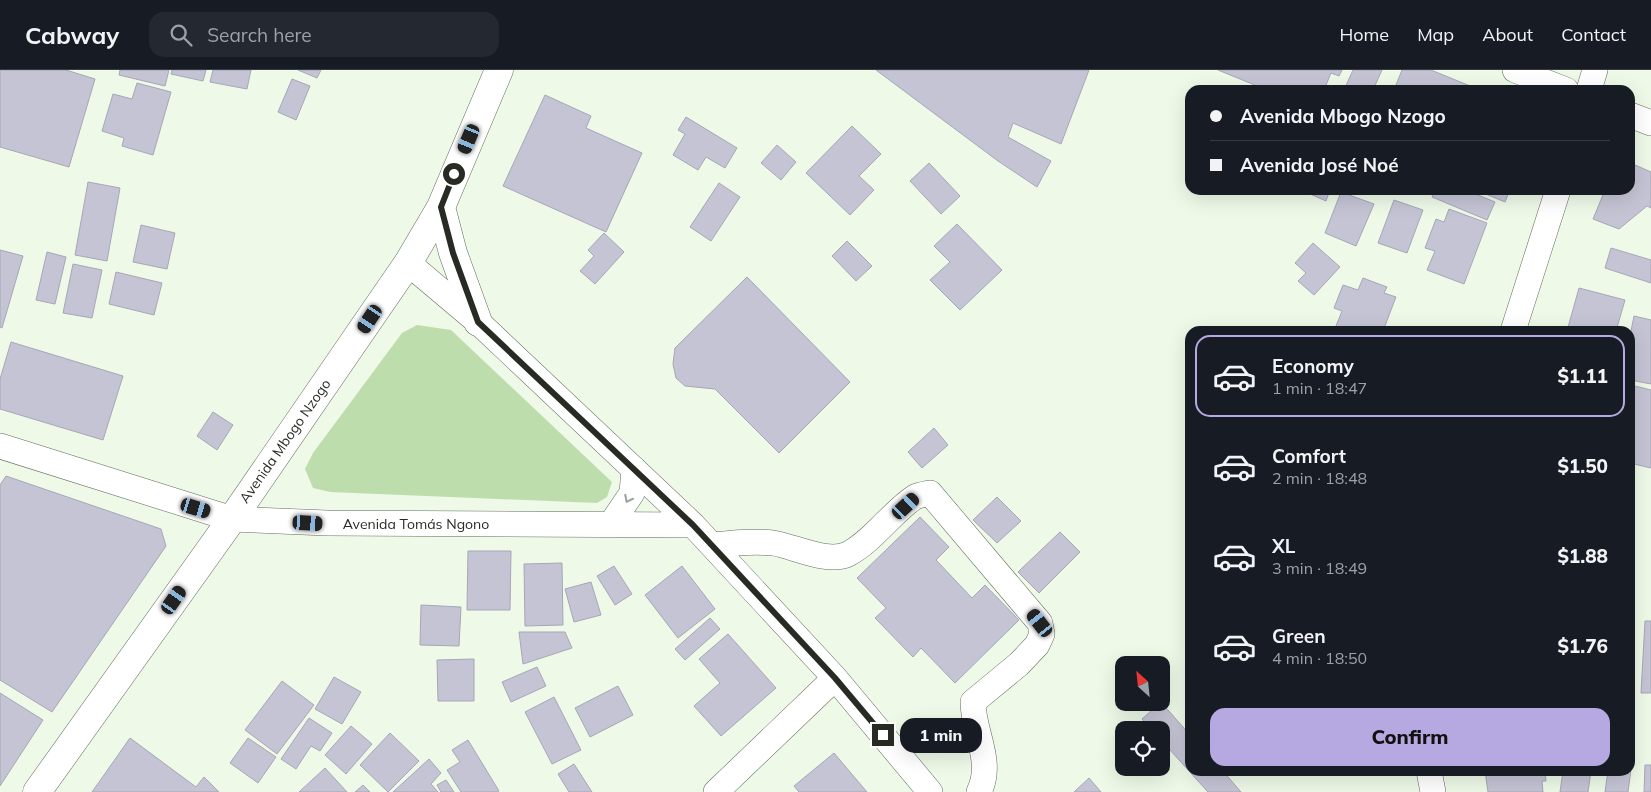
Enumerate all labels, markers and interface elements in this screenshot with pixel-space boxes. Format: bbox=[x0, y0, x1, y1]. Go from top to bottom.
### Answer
search box bbox=[149, 12, 499, 57]
text: Cabway bbox=[25, 20, 119, 50]
icon: search bbox=[167, 21, 195, 49]
text: Search here bbox=[207, 23, 312, 47]
text: Home bbox=[1339, 23, 1389, 46]
text: Map bbox=[1417, 23, 1454, 46]
text: About bbox=[1482, 23, 1533, 46]
text: Contact bbox=[1561, 23, 1626, 46]
text: Avenida Mbogo Nzogo bbox=[1240, 104, 1446, 128]
car bbox=[456, 122, 481, 156]
text: Avenida José Noé bbox=[1240, 153, 1399, 177]
route start bbox=[443, 163, 465, 185]
car bbox=[355, 302, 384, 336]
icon: car bbox=[1212, 354, 1257, 399]
text: Economy bbox=[1272, 354, 1354, 378]
text: $1.11 bbox=[1557, 364, 1608, 388]
street label: Avenida Mbogo Nzogo bbox=[235, 375, 335, 507]
text: 1 min · 18:47 bbox=[1272, 378, 1367, 398]
icon: car bbox=[1212, 444, 1257, 489]
text: Comfort bbox=[1272, 444, 1346, 468]
text: $1.50 bbox=[1557, 454, 1608, 478]
text: 2 min · 18:48 bbox=[1272, 468, 1367, 488]
car bbox=[889, 490, 922, 522]
one-way arrow bbox=[624, 494, 634, 503]
car bbox=[179, 496, 212, 520]
car bbox=[292, 515, 323, 531]
street label: Avenida Tomás Ngono bbox=[343, 515, 489, 533]
icon: car bbox=[1212, 534, 1257, 579]
text: XL bbox=[1272, 534, 1295, 558]
text: $1.88 bbox=[1557, 544, 1608, 568]
text: 3 min · 18:49 bbox=[1272, 558, 1367, 578]
car bbox=[159, 583, 188, 617]
car bbox=[1024, 607, 1055, 639]
icon: car bbox=[1212, 624, 1257, 669]
text: Green bbox=[1272, 624, 1326, 648]
text: $1.76 bbox=[1557, 634, 1608, 658]
text: 4 min · 18:50 bbox=[1272, 648, 1367, 668]
north arrow bbox=[1115, 656, 1170, 711]
map controls bbox=[1115, 656, 1170, 776]
button: Confirm bbox=[1210, 708, 1610, 766]
callout: 1 min bbox=[900, 718, 983, 752]
button: locate bbox=[1115, 721, 1170, 776]
route end bbox=[872, 724, 894, 746]
text: 1 min bbox=[920, 725, 962, 745]

